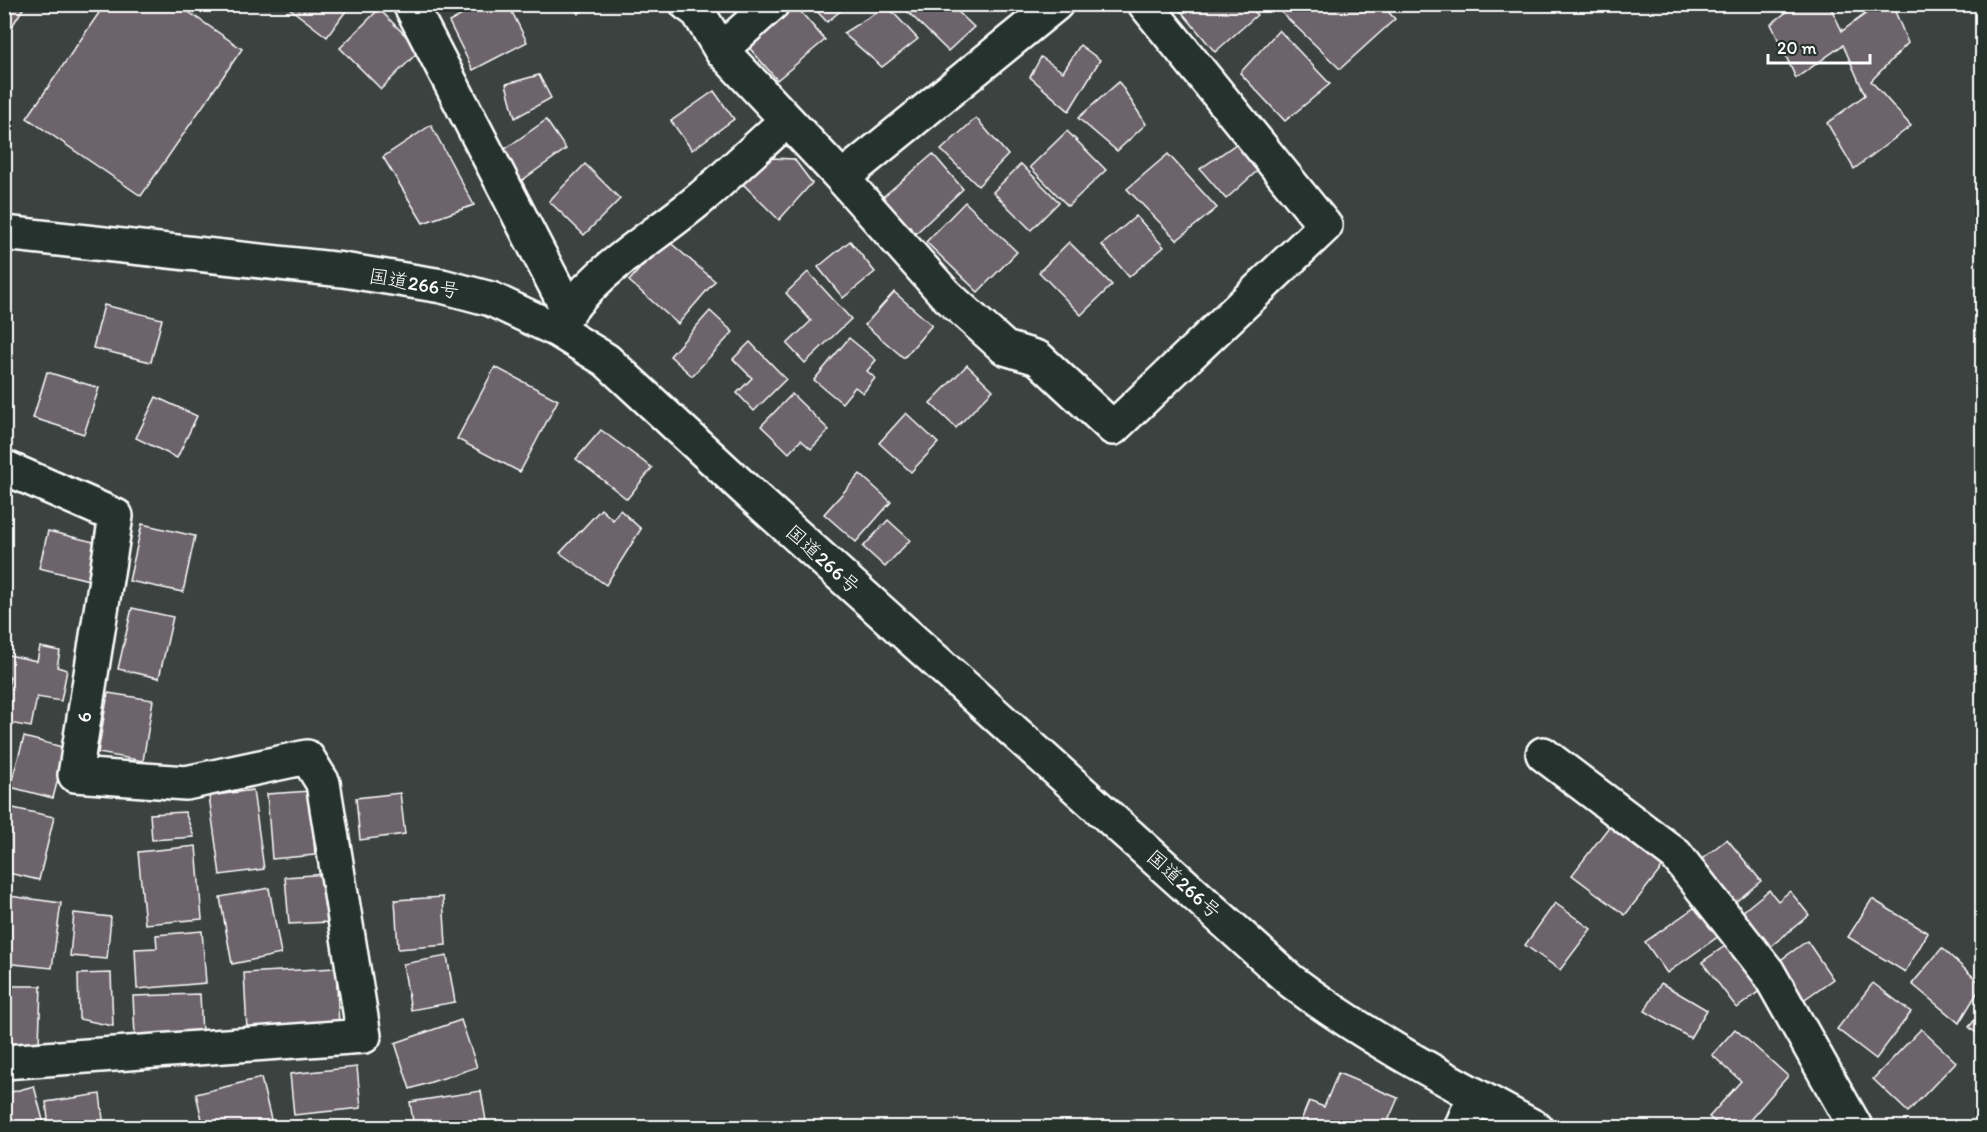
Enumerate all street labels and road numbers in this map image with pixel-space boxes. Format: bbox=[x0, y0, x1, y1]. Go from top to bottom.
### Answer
street label: 国道266号 bbox=[367, 263, 461, 303]
street label: 国道266号 bbox=[781, 519, 865, 599]
street label: 6 bbox=[71, 710, 97, 724]
street label: 国道266号 bbox=[1142, 844, 1226, 924]

